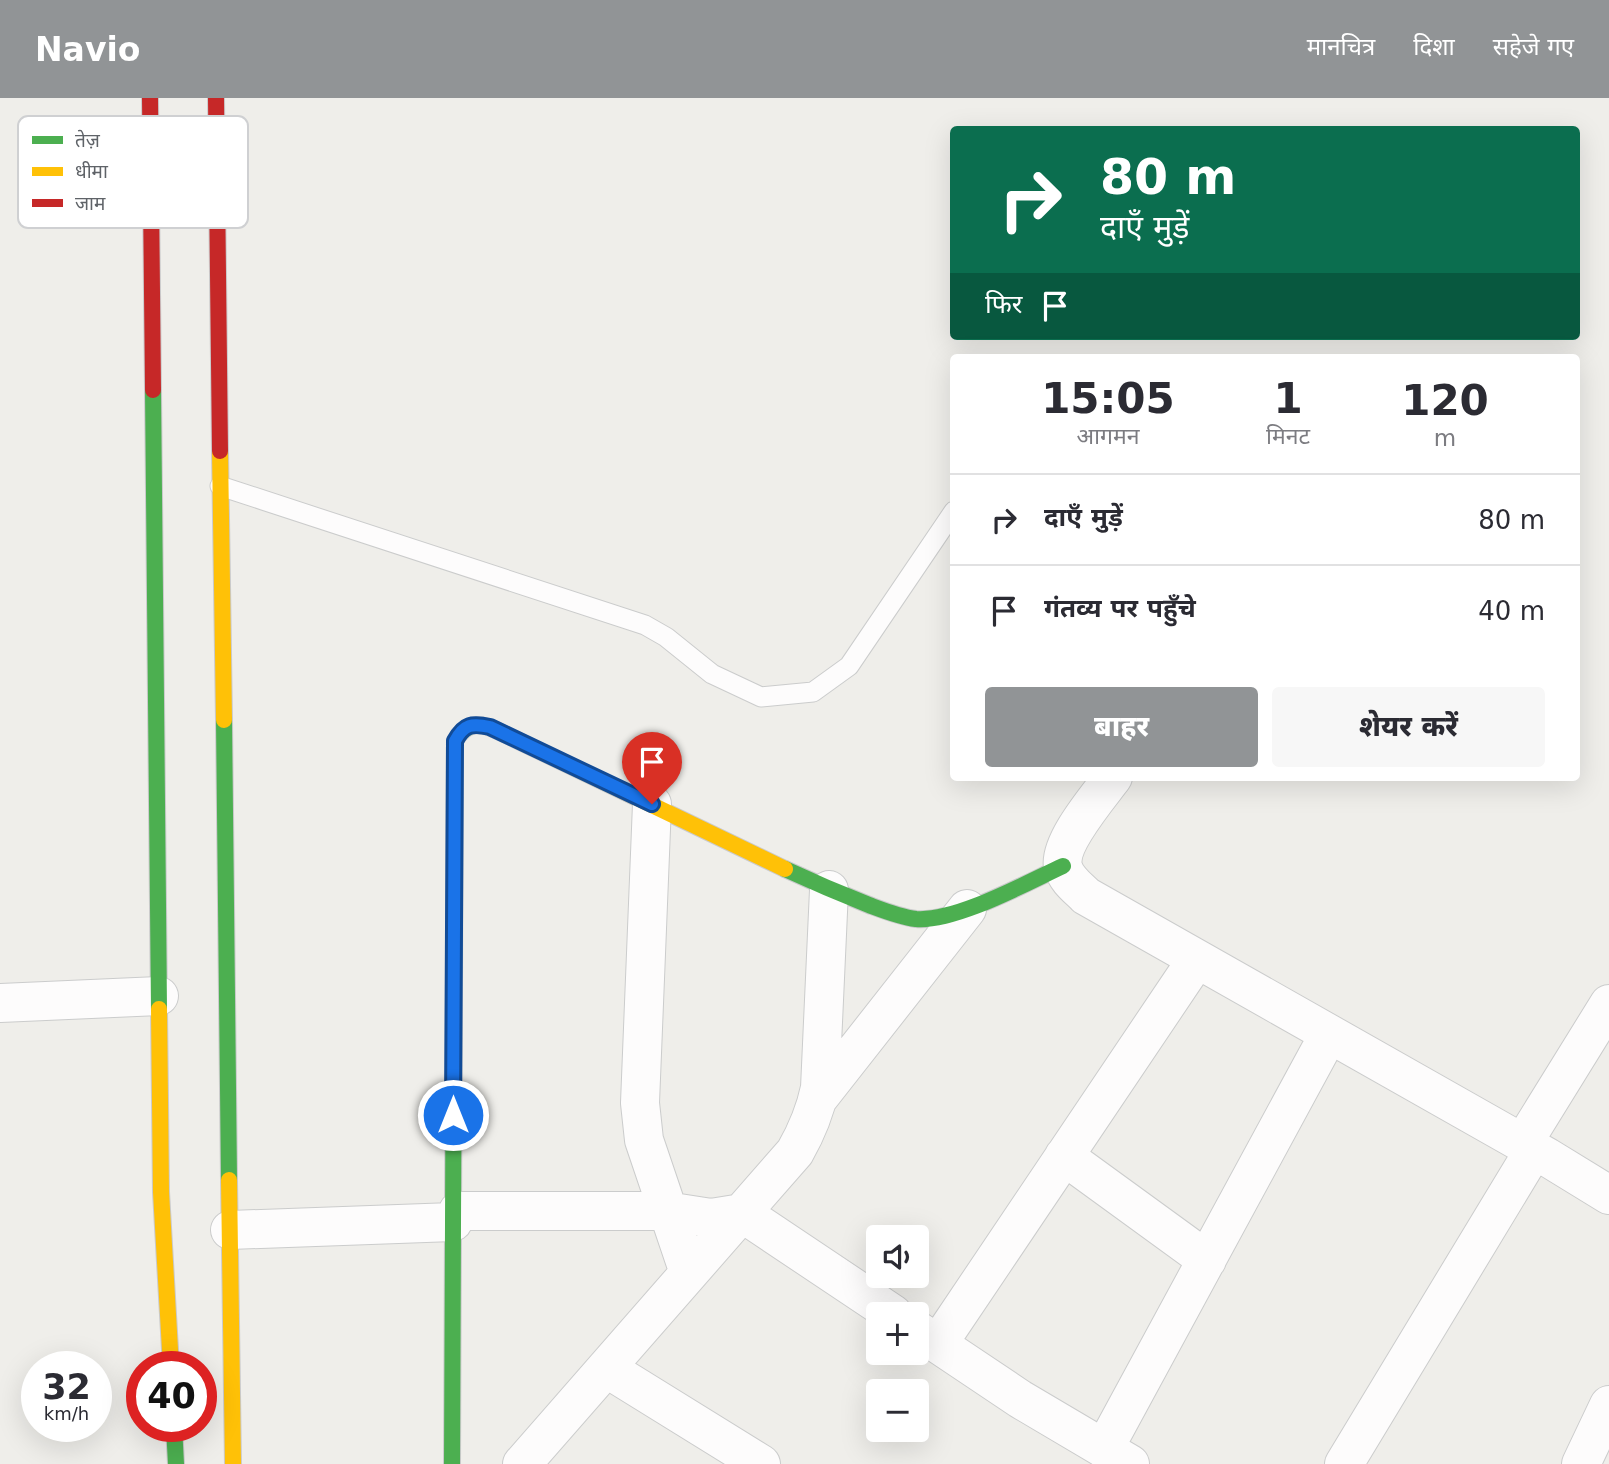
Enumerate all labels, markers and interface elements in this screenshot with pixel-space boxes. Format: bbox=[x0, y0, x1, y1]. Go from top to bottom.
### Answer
text: Navio bbox=[35, 30, 140, 69]
text: मानचित्र bbox=[1307, 33, 1375, 61]
text: दिशा bbox=[1413, 33, 1455, 61]
text: सहेजे गए bbox=[1493, 33, 1574, 61]
legend bbox=[18, 116, 248, 228]
text: तेज़ bbox=[75, 129, 101, 151]
text: 80 m bbox=[1100, 149, 1236, 206]
icon: right bbox=[985, 154, 1076, 245]
text: धीमा bbox=[75, 160, 109, 182]
text: जाम bbox=[75, 192, 106, 214]
text: दाएँ मुड़ें bbox=[1100, 208, 1189, 246]
icon: arrive bbox=[1036, 287, 1074, 325]
text: फिर bbox=[985, 289, 1022, 319]
text: 15:05 bbox=[1041, 374, 1175, 423]
text: 1 bbox=[1273, 374, 1303, 423]
text: 120 bbox=[1401, 376, 1489, 425]
text: आगमन bbox=[1076, 423, 1139, 449]
text: मिनट bbox=[1266, 423, 1310, 449]
text: m bbox=[1434, 425, 1456, 451]
icon: right bbox=[985, 501, 1023, 539]
text: दाएँ मुड़ें bbox=[1044, 502, 1123, 532]
text: 80 m bbox=[1478, 505, 1545, 535]
icon: arrive bbox=[985, 592, 1023, 630]
text: गंतव्य पर पहुँचे bbox=[1044, 593, 1196, 623]
text: 40 m bbox=[1478, 596, 1545, 626]
button: बाहर bbox=[985, 687, 1258, 767]
button: शेयर करें bbox=[1272, 687, 1545, 767]
pin bbox=[622, 732, 682, 804]
icon: arrive bbox=[633, 743, 671, 781]
position arrow bbox=[416, 1078, 490, 1152]
map controls bbox=[866, 1225, 929, 1442]
button: sound bbox=[866, 1225, 929, 1288]
button: + bbox=[866, 1302, 929, 1365]
speed limit sign: 40 bbox=[126, 1351, 217, 1442]
text: 32 bbox=[42, 1367, 91, 1407]
button: − bbox=[866, 1379, 929, 1442]
text: km/h bbox=[44, 1403, 89, 1424]

